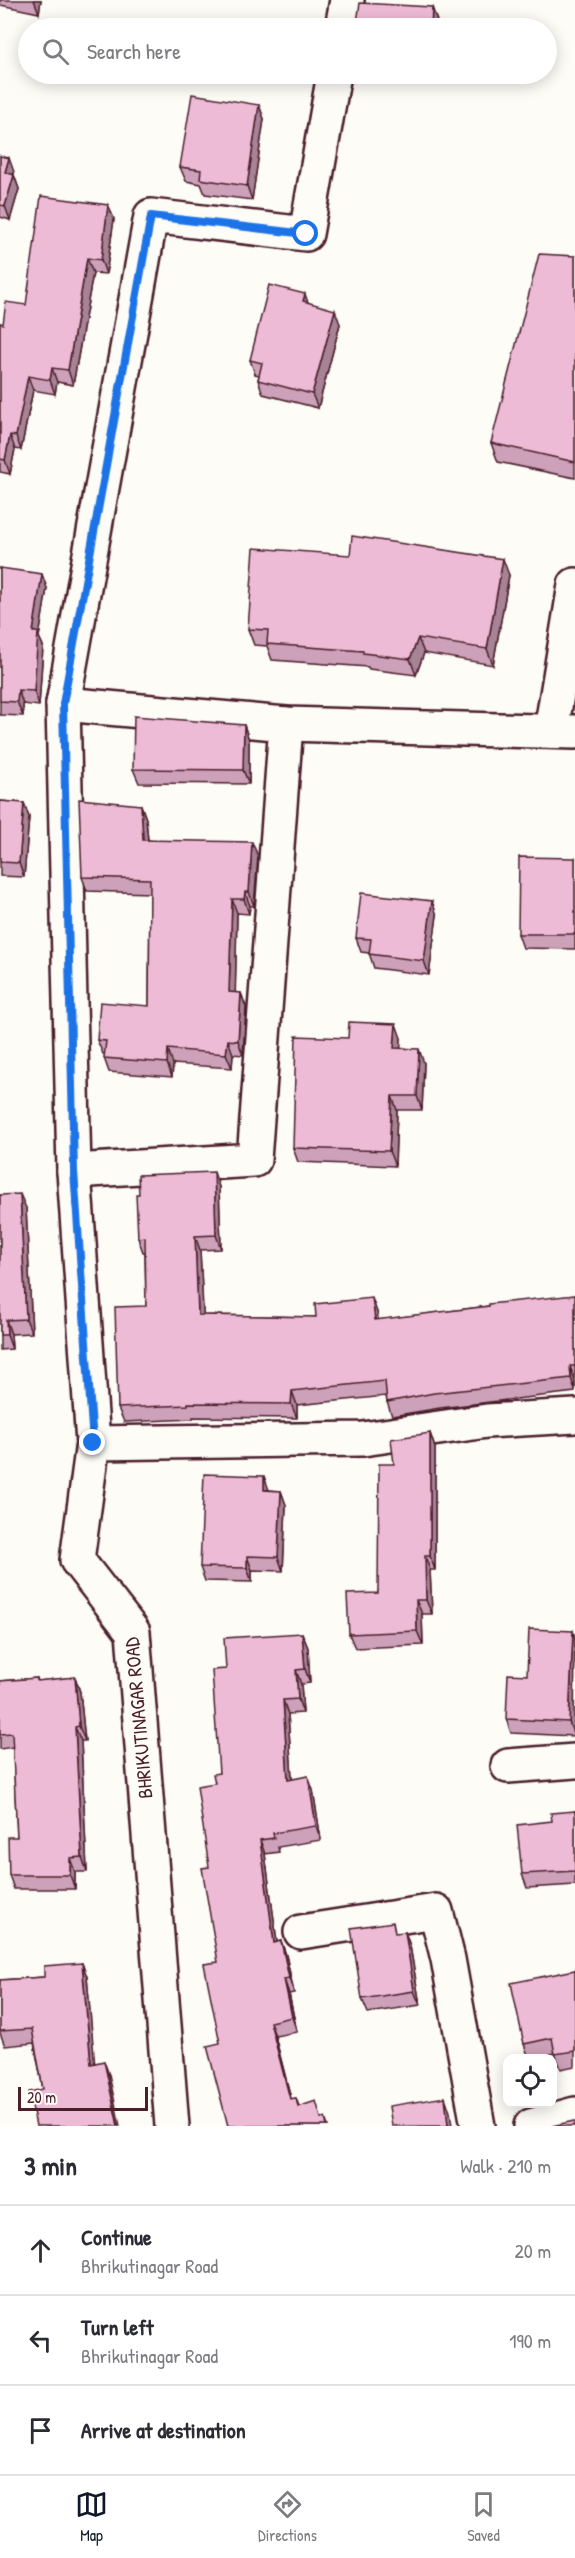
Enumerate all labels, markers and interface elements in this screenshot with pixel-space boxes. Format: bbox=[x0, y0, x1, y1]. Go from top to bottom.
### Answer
search box bbox=[18, 18, 557, 84]
icon: search bbox=[39, 35, 72, 68]
text: Search here bbox=[87, 36, 181, 66]
route start bbox=[292, 220, 318, 246]
route end bbox=[79, 1429, 105, 1455]
street label: BHRIKUTINAGAR ROAD bbox=[117, 1636, 158, 1800]
map controls bbox=[503, 2054, 557, 2108]
button: locate bbox=[503, 2054, 557, 2108]
scale bar bbox=[18, 2084, 148, 2112]
text: 20 m bbox=[27, 2086, 56, 2108]
text: 3 min bbox=[24, 2148, 77, 2183]
text: Walk · 210 m bbox=[460, 2152, 551, 2179]
text: Continue bbox=[81, 2222, 152, 2252]
icon: ahead bbox=[24, 2234, 57, 2267]
text: 20 m bbox=[514, 2237, 551, 2264]
text: Bhrikutinagar Road bbox=[81, 2252, 218, 2279]
text: Turn left bbox=[81, 2312, 154, 2342]
icon: left bbox=[24, 2324, 57, 2357]
text: 190 m bbox=[509, 2327, 551, 2354]
text: Bhrikutinagar Road bbox=[81, 2342, 218, 2369]
icon: arrive bbox=[24, 2414, 57, 2447]
text: Arrive at destination bbox=[81, 2415, 246, 2445]
tab: Map bbox=[75, 2488, 108, 2546]
tab: Directions bbox=[258, 2488, 317, 2546]
tab: Saved bbox=[467, 2488, 500, 2546]

